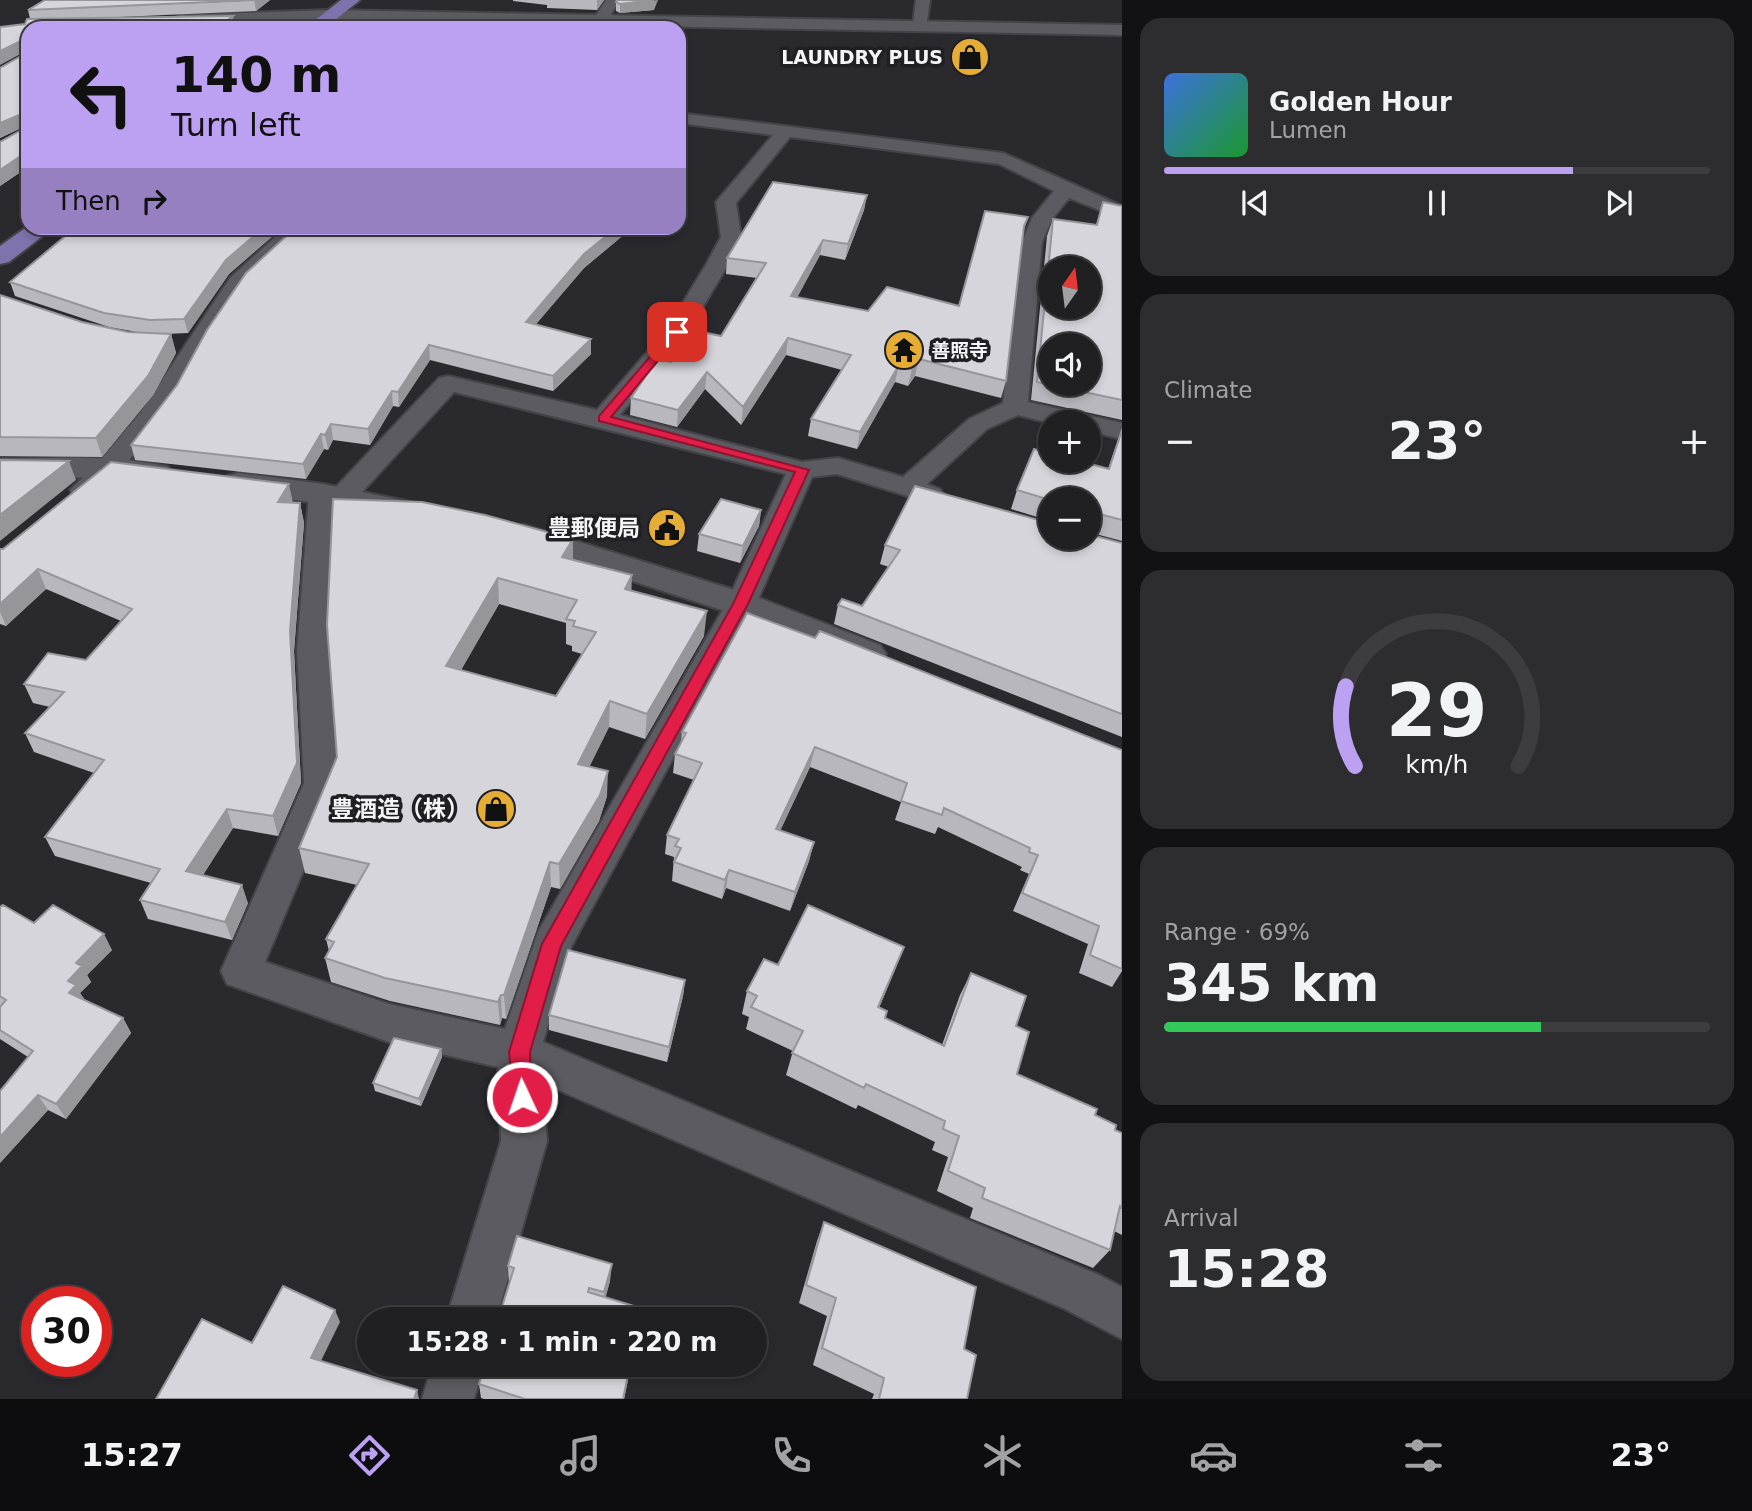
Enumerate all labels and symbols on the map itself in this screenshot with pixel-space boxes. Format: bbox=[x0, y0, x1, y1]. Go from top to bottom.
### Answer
shop icon: LAUNDRY PLUS bbox=[949, 36, 991, 78]
place label: LAUNDRY PLUS bbox=[781, 46, 943, 68]
north arrow bbox=[1038, 256, 1101, 318]
pin bbox=[647, 302, 707, 362]
temple icon: 善照寺 bbox=[883, 329, 925, 371]
place label: 善照寺 bbox=[931, 339, 988, 361]
public building icon: 豊郵便局 bbox=[646, 507, 688, 549]
place label: 豊郵便局 bbox=[548, 515, 640, 541]
shop icon: 豊酒造（株） bbox=[475, 788, 517, 830]
place label: 豊酒造（株） bbox=[331, 796, 469, 822]
position arrow bbox=[485, 1060, 559, 1134]
speed limit sign: 30 bbox=[21, 1286, 112, 1377]

